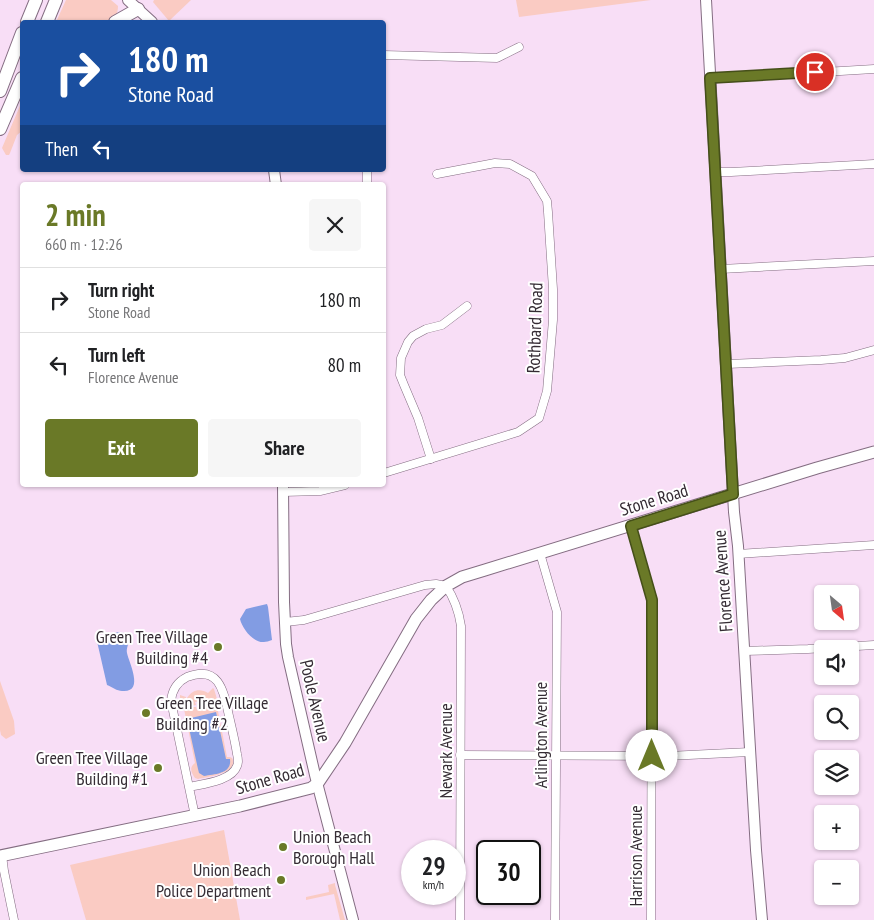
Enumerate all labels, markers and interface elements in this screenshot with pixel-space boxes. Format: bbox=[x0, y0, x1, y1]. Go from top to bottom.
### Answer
text: 180 m bbox=[128, 36, 209, 82]
icon: right bbox=[45, 40, 110, 105]
pin bbox=[794, 51, 836, 93]
icon: arrive bbox=[801, 58, 829, 86]
text: Stone Road bbox=[128, 80, 214, 108]
icon: left bbox=[88, 135, 116, 163]
text: Then bbox=[45, 137, 78, 161]
text: 2 min bbox=[45, 195, 106, 234]
button: close bbox=[309, 199, 361, 251]
text: 660 m · 12:26 bbox=[45, 234, 123, 254]
text: Turn right bbox=[88, 278, 154, 302]
street label: Rothbard Road bbox=[521, 282, 548, 374]
icon: right bbox=[45, 286, 73, 314]
text: 180 m bbox=[319, 288, 361, 312]
text: Stone Road bbox=[88, 302, 150, 322]
text: Turn left bbox=[88, 343, 145, 367]
icon: left bbox=[45, 351, 73, 379]
text: 80 m bbox=[328, 353, 361, 377]
text: Florence Avenue bbox=[88, 367, 179, 387]
button: Exit bbox=[45, 419, 198, 477]
button: Share bbox=[208, 419, 361, 477]
street label: Stone Road bbox=[617, 478, 691, 521]
street label: Florence Avenue bbox=[707, 529, 738, 633]
north arrow bbox=[814, 585, 859, 630]
map controls bbox=[814, 585, 859, 905]
place label: Green Tree Village Building #4 bbox=[96, 625, 208, 669]
button: sound bbox=[814, 640, 859, 685]
marker: Green Tree Village Building #4 bbox=[212, 641, 224, 653]
street label: Poole Avenue bbox=[295, 658, 336, 744]
street label: Arlington Avenue bbox=[529, 682, 552, 788]
place label: Green Tree Village Building #2 bbox=[156, 691, 268, 735]
button: search bbox=[814, 695, 859, 740]
street label: Newark Avenue bbox=[434, 703, 457, 799]
marker: Green Tree Village Building #2 bbox=[140, 707, 152, 719]
position arrow bbox=[625, 729, 677, 781]
place label: Green Tree Village Building #1 bbox=[36, 746, 148, 790]
button: layers bbox=[814, 750, 859, 795]
street label: Stone Road bbox=[233, 758, 307, 799]
marker: Green Tree Village Building #1 bbox=[152, 762, 164, 774]
street label: Harrison Avenue bbox=[624, 805, 647, 907]
button: + bbox=[814, 805, 859, 850]
place label: Union Beach Borough Hall bbox=[293, 825, 375, 869]
speed limit sign: 30 bbox=[476, 840, 541, 905]
marker: Union Beach Borough Hall bbox=[277, 841, 289, 853]
text: 29 bbox=[422, 850, 445, 882]
place label: Union Beach Police Department bbox=[156, 858, 271, 902]
button: − bbox=[814, 860, 859, 905]
marker: Union Beach Police Department bbox=[275, 874, 287, 886]
text: km/h bbox=[423, 877, 444, 892]

